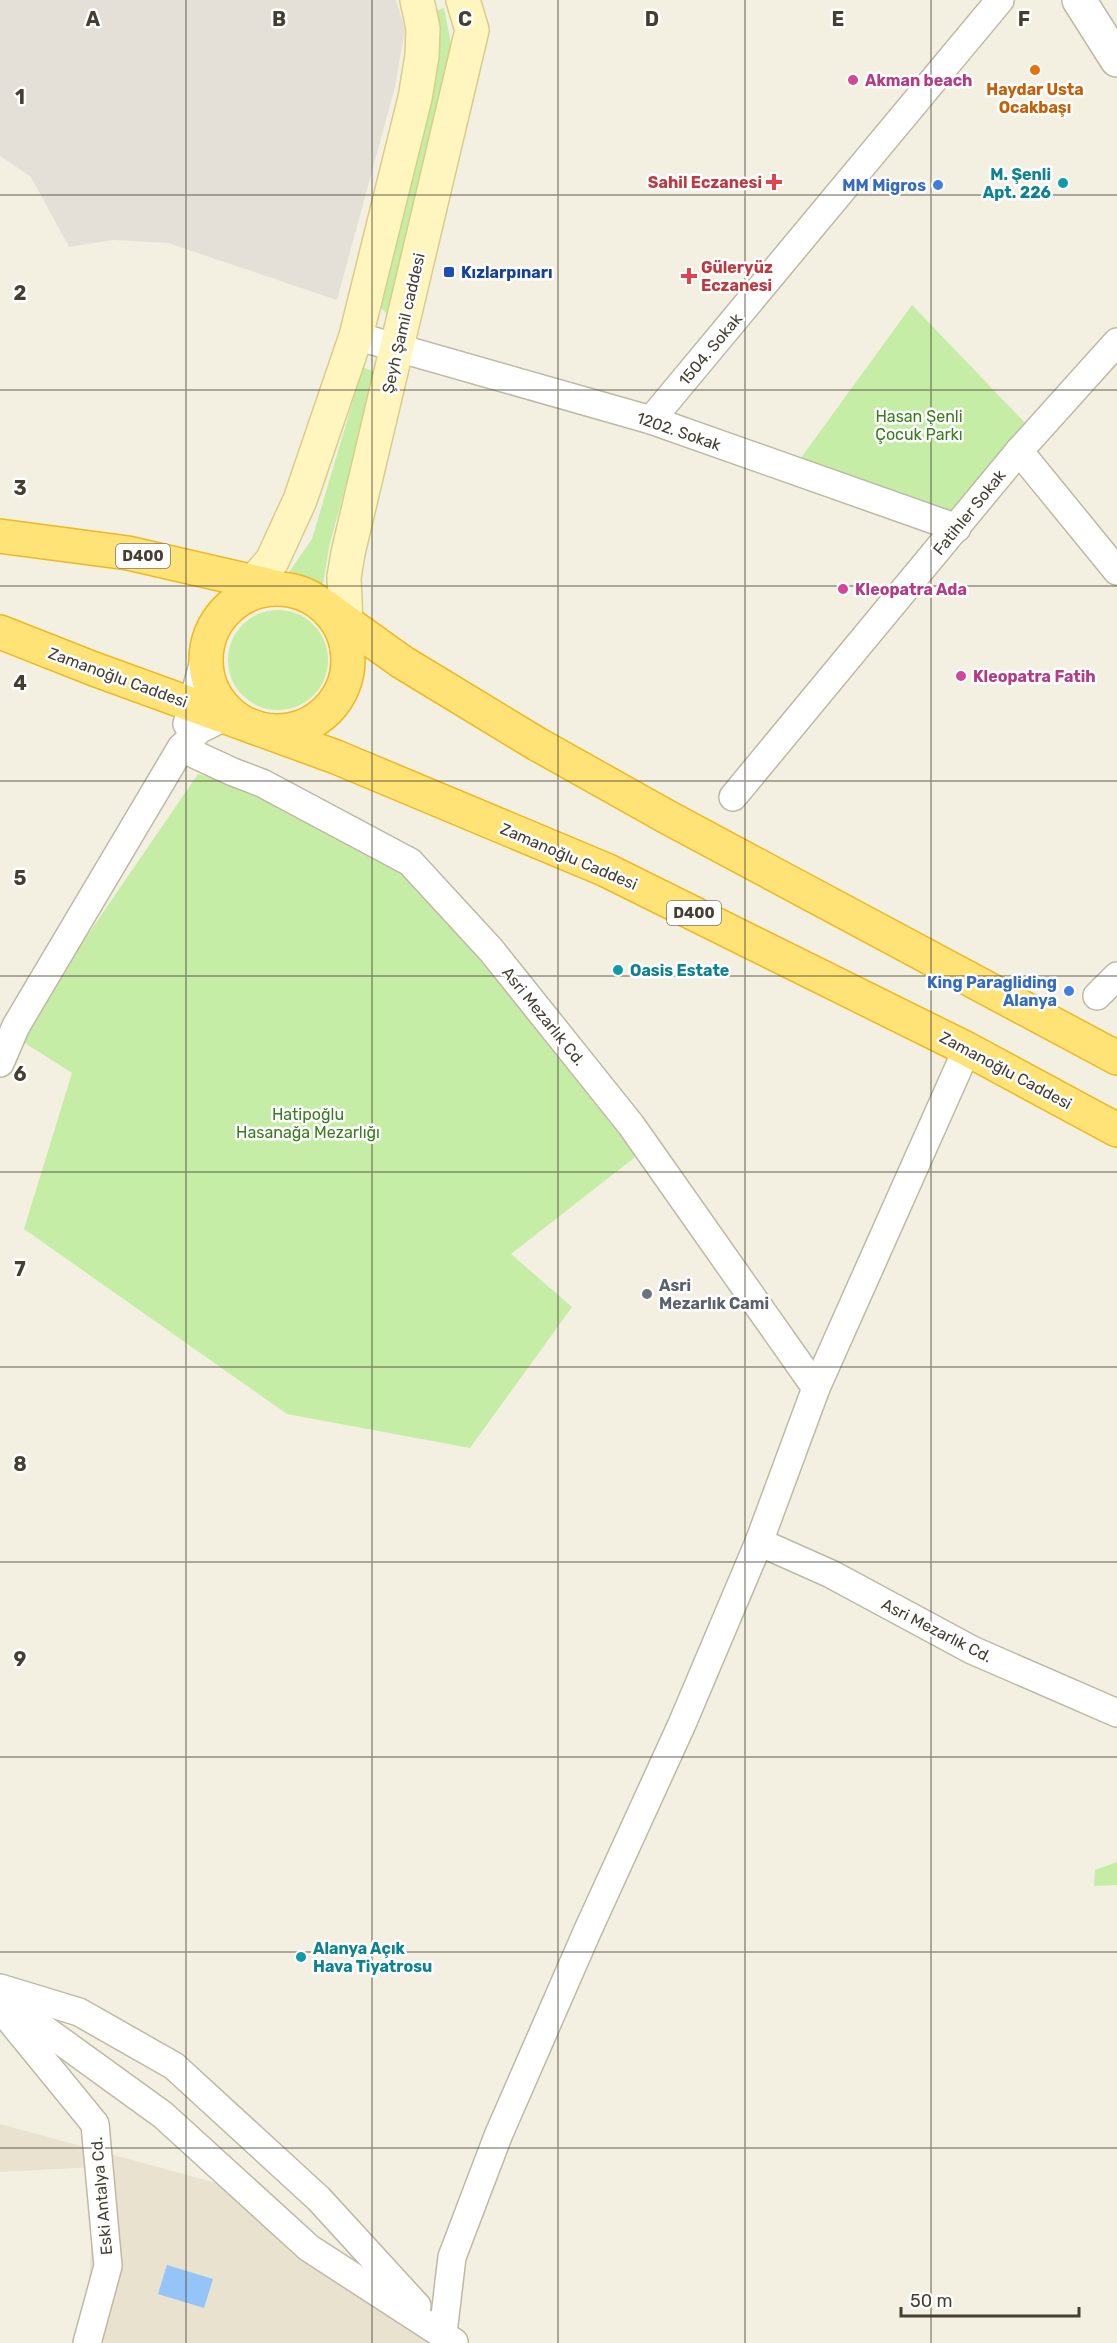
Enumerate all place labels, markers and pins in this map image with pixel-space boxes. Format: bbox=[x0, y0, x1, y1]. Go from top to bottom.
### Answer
marker: Haydar Usta Ocakbaşı bbox=[1028, 63, 1042, 77]
place label: Akman beach bbox=[865, 71, 973, 90]
marker: Akman beach bbox=[846, 73, 860, 87]
place label: Haydar Usta Ocakbaşı bbox=[986, 80, 1084, 117]
place label: M. Şenli Apt. 226 bbox=[983, 165, 1051, 202]
place label: Sahil Eczanesi bbox=[648, 173, 762, 192]
marker: Sahil Eczanesi bbox=[767, 175, 781, 189]
place label: MM Migros bbox=[842, 176, 926, 195]
marker: M. Şenli Apt. 226 bbox=[1056, 176, 1070, 190]
marker: MM Migros bbox=[931, 178, 945, 192]
place label: Güleryüz Eczanesi bbox=[701, 258, 773, 295]
place label: Kızlarpınarı bbox=[461, 263, 553, 282]
marker: Kızlarpınarı bbox=[442, 265, 456, 279]
marker: Güleryüz Eczanesi bbox=[682, 269, 696, 283]
place label: Kleopatra Ada bbox=[855, 580, 967, 599]
marker: Kleopatra Ada bbox=[836, 582, 850, 596]
place label: Kleopatra Fatih bbox=[973, 667, 1096, 686]
marker: Kleopatra Fatih bbox=[954, 669, 968, 683]
place label: Oasis Estate bbox=[630, 961, 729, 980]
marker: Oasis Estate bbox=[611, 963, 625, 977]
place label: King Paragliding Alanya bbox=[927, 973, 1057, 1010]
marker: King Paragliding Alanya bbox=[1062, 984, 1076, 998]
place label: Asri Mezarlık Cami bbox=[659, 1276, 769, 1313]
marker: Asri Mezarlık Cami bbox=[640, 1287, 654, 1301]
place label: Alanya Açık Hava Tiyatrosu bbox=[313, 1939, 432, 1976]
marker: Alanya Açık Hava Tiyatrosu bbox=[294, 1950, 308, 1964]

